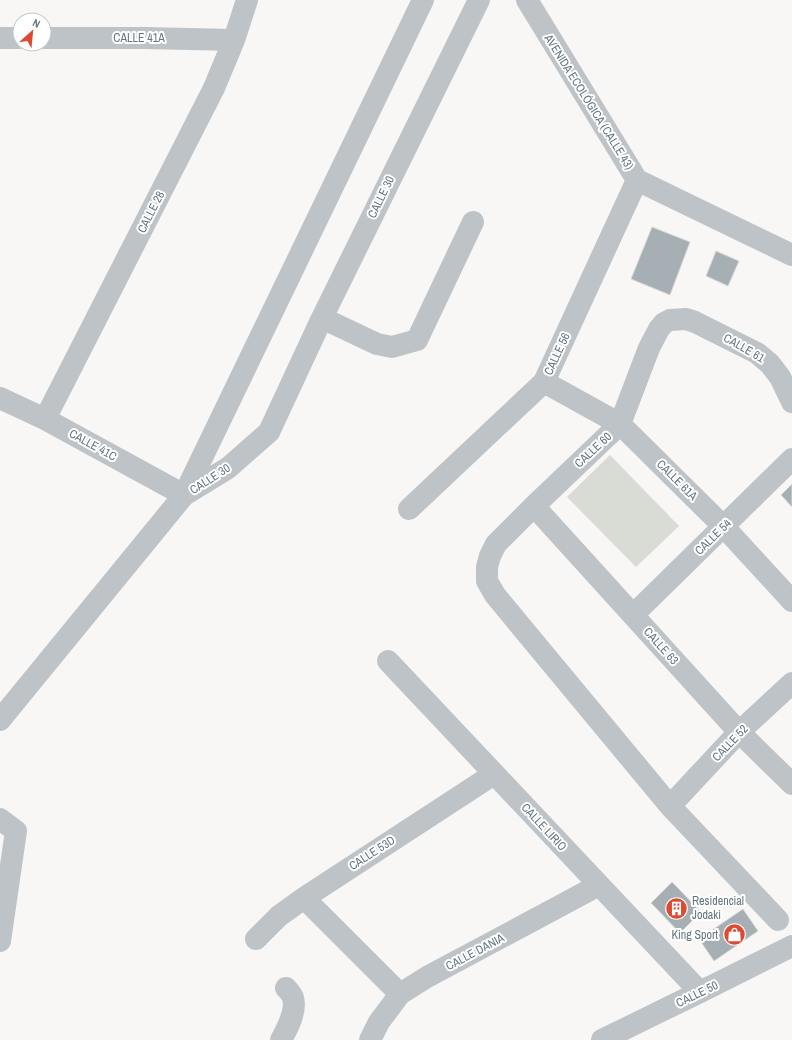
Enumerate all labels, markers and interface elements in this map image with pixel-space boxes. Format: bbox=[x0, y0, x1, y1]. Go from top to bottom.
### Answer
north arrow bbox=[12, 12, 52, 52]
text: N bbox=[30, 15, 43, 31]
street label: CALLE 41A bbox=[113, 30, 165, 46]
street label: AVENIDA ECOLÓGICA (CALLE 43) bbox=[540, 30, 637, 173]
street label: CALLE 30 bbox=[364, 173, 398, 221]
street label: CALLE 28 bbox=[134, 188, 168, 236]
street label: CALLE 56 bbox=[540, 330, 574, 378]
street label: CALLE 61 bbox=[721, 330, 768, 366]
street label: CALLE 41C bbox=[66, 425, 120, 465]
street label: CALLE 60 bbox=[571, 429, 615, 471]
street label: CALLE 61A bbox=[653, 456, 701, 504]
street label: CALLE 30 bbox=[187, 460, 233, 498]
street label: CALLE 54 bbox=[691, 515, 735, 558]
street label: CALLE 63 bbox=[640, 624, 682, 668]
street label: CALLE 52 bbox=[709, 721, 751, 765]
street label: CALLE LIRIO bbox=[518, 800, 570, 855]
street label: CALLE 53D bbox=[346, 832, 398, 874]
place label: Residencial Jodaki bbox=[692, 893, 744, 923]
building icon: Residencial Jodaki bbox=[663, 895, 689, 921]
shop icon: King Sport bbox=[721, 922, 747, 948]
place label: King Sport bbox=[671, 927, 718, 943]
street label: CALLE DANIA bbox=[443, 930, 507, 974]
street label: CALLE 50 bbox=[673, 977, 721, 1011]

